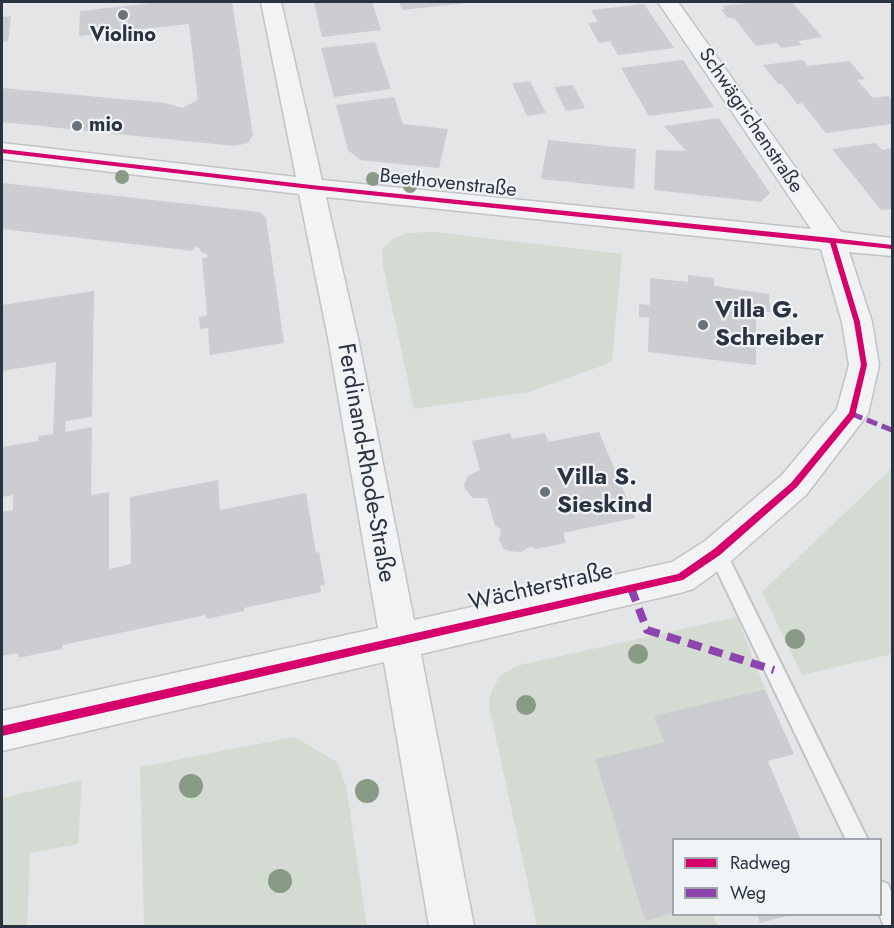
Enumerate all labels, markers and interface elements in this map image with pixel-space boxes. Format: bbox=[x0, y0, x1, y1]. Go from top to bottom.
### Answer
marker: Violino bbox=[116, 8, 130, 22]
place label: Violino bbox=[90, 24, 156, 48]
street label: Schwägrichenstraße bbox=[693, 44, 807, 198]
place label: mio bbox=[89, 114, 123, 138]
marker: mio bbox=[70, 119, 84, 133]
street label: Beethovenstraße bbox=[378, 165, 518, 203]
place label: Villa G. Schreiber bbox=[715, 297, 824, 353]
marker: Villa G. Schreiber bbox=[696, 318, 710, 332]
street label: Ferdinand-Rhode-Straße bbox=[330, 341, 400, 585]
place label: Villa S. Sieskind bbox=[557, 464, 652, 520]
marker: Villa S. Sieskind bbox=[538, 485, 552, 499]
street label: Wächterstraße bbox=[466, 557, 616, 619]
legend bbox=[672, 838, 882, 916]
text: Radweg bbox=[730, 850, 791, 876]
text: Weg bbox=[730, 880, 766, 906]

